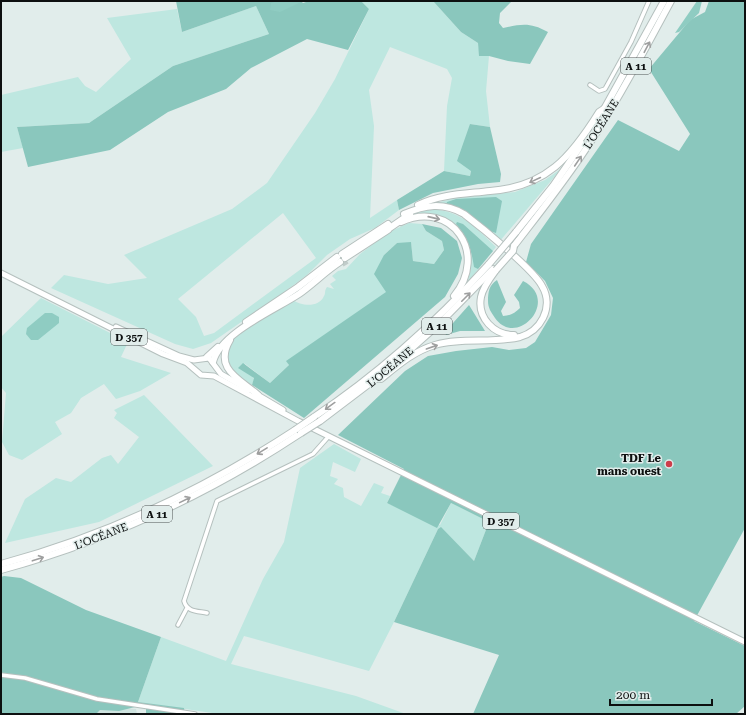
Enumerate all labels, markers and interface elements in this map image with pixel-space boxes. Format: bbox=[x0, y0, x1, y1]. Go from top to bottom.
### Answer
one-way arrow bbox=[643, 41, 651, 53]
road number: A 11 bbox=[621, 58, 651, 74]
street label: L’OCÉANE bbox=[580, 97, 622, 151]
one-way arrow bbox=[574, 155, 582, 166]
one-way arrow bbox=[529, 177, 541, 184]
one-way arrow bbox=[427, 215, 440, 223]
one-way arrow bbox=[462, 292, 471, 302]
road number: A 11 bbox=[422, 318, 452, 334]
road number: D 357 bbox=[111, 329, 147, 345]
one-way arrow bbox=[425, 342, 437, 350]
street label: L’OCÉANE bbox=[364, 344, 416, 390]
one-way arrow bbox=[325, 402, 336, 410]
one-way arrow bbox=[256, 448, 268, 456]
place label: TDF Le mans ouest bbox=[597, 452, 662, 478]
marker: TDF Le mans ouest bbox=[664, 459, 674, 469]
one-way arrow bbox=[179, 496, 191, 503]
road number: A 11 bbox=[142, 506, 172, 522]
road number: D 357 bbox=[483, 513, 519, 529]
street label: L’OCÉANE bbox=[72, 519, 130, 553]
one-way arrow bbox=[32, 555, 45, 562]
scale bar bbox=[610, 681, 712, 707]
text: 200 m bbox=[616, 688, 650, 702]

